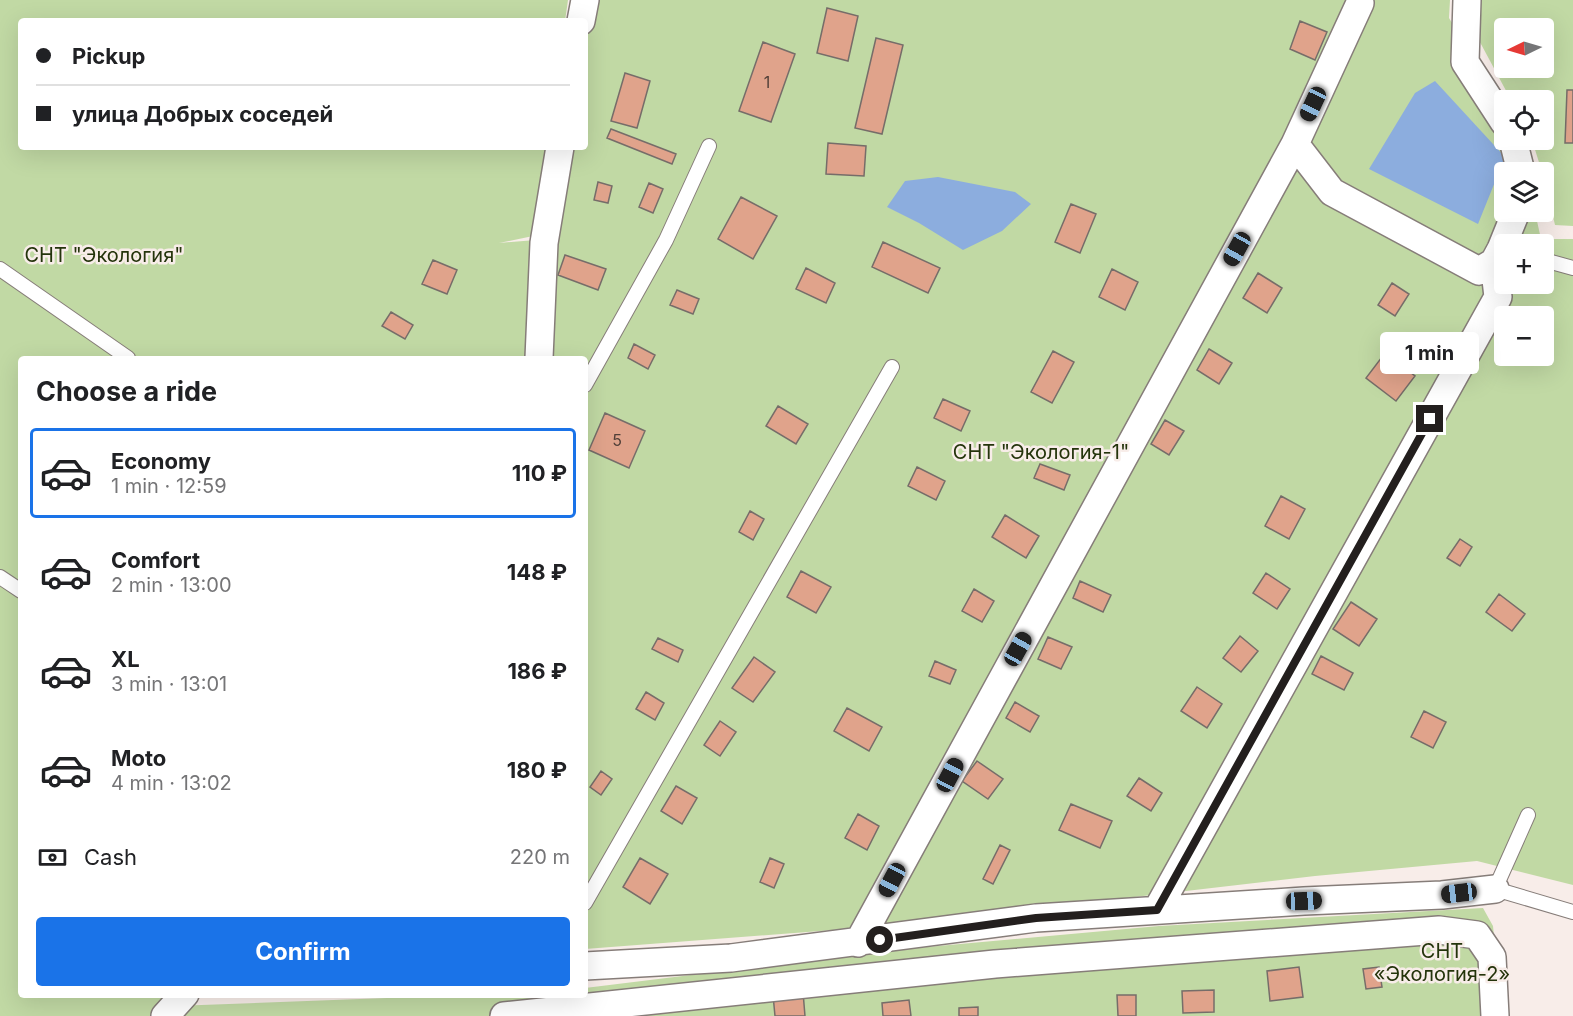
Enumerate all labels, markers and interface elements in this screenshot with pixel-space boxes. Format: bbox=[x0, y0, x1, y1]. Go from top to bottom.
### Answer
north arrow bbox=[1494, 18, 1554, 78]
map controls bbox=[1494, 18, 1554, 366]
text: Pickup bbox=[72, 43, 146, 69]
house number: 1 bbox=[764, 72, 770, 92]
car bbox=[1297, 84, 1329, 124]
button: locate bbox=[1494, 90, 1554, 150]
text: улица Добрых соседей bbox=[72, 101, 333, 127]
button: layers bbox=[1494, 162, 1554, 222]
car bbox=[1220, 229, 1254, 269]
button: + bbox=[1494, 234, 1554, 294]
park label: СНТ "Экология" bbox=[24, 243, 184, 267]
button: − bbox=[1494, 306, 1554, 366]
callout: 1 min bbox=[1380, 332, 1480, 374]
text: 1 min bbox=[1405, 341, 1454, 365]
text: Choose a ride bbox=[36, 375, 217, 408]
route end bbox=[1416, 405, 1443, 432]
house number: 5 bbox=[612, 430, 622, 450]
park label: СНТ "Экология-1" bbox=[953, 440, 1129, 464]
icon: car bbox=[39, 446, 93, 500]
text: Economy bbox=[111, 448, 211, 474]
text: 110 ₽ bbox=[512, 460, 567, 486]
text: 1 min · 12:59 bbox=[111, 474, 227, 498]
icon: car bbox=[39, 545, 93, 599]
text: Comfort bbox=[111, 547, 200, 573]
text: 148 ₽ bbox=[507, 559, 567, 585]
text: 2 min · 13:00 bbox=[111, 573, 232, 597]
car bbox=[1001, 629, 1035, 669]
icon: car bbox=[39, 644, 93, 698]
text: XL bbox=[111, 646, 140, 672]
text: 186 ₽ bbox=[507, 658, 567, 684]
text: 3 min · 13:01 bbox=[111, 672, 227, 696]
icon: car bbox=[39, 743, 93, 797]
text: Moto bbox=[111, 745, 166, 771]
car bbox=[934, 755, 966, 795]
text: 180 ₽ bbox=[507, 757, 567, 783]
text: 4 min · 13:02 bbox=[111, 771, 232, 795]
icon: cash bbox=[36, 841, 69, 874]
text: Cash bbox=[84, 844, 137, 870]
text: 220 m bbox=[510, 845, 570, 869]
car bbox=[876, 860, 908, 900]
car bbox=[1440, 882, 1478, 904]
car bbox=[1286, 891, 1322, 911]
button: Confirm bbox=[36, 917, 570, 986]
route start bbox=[866, 926, 893, 953]
park label: СНТ «Экология-2» bbox=[1374, 939, 1510, 986]

